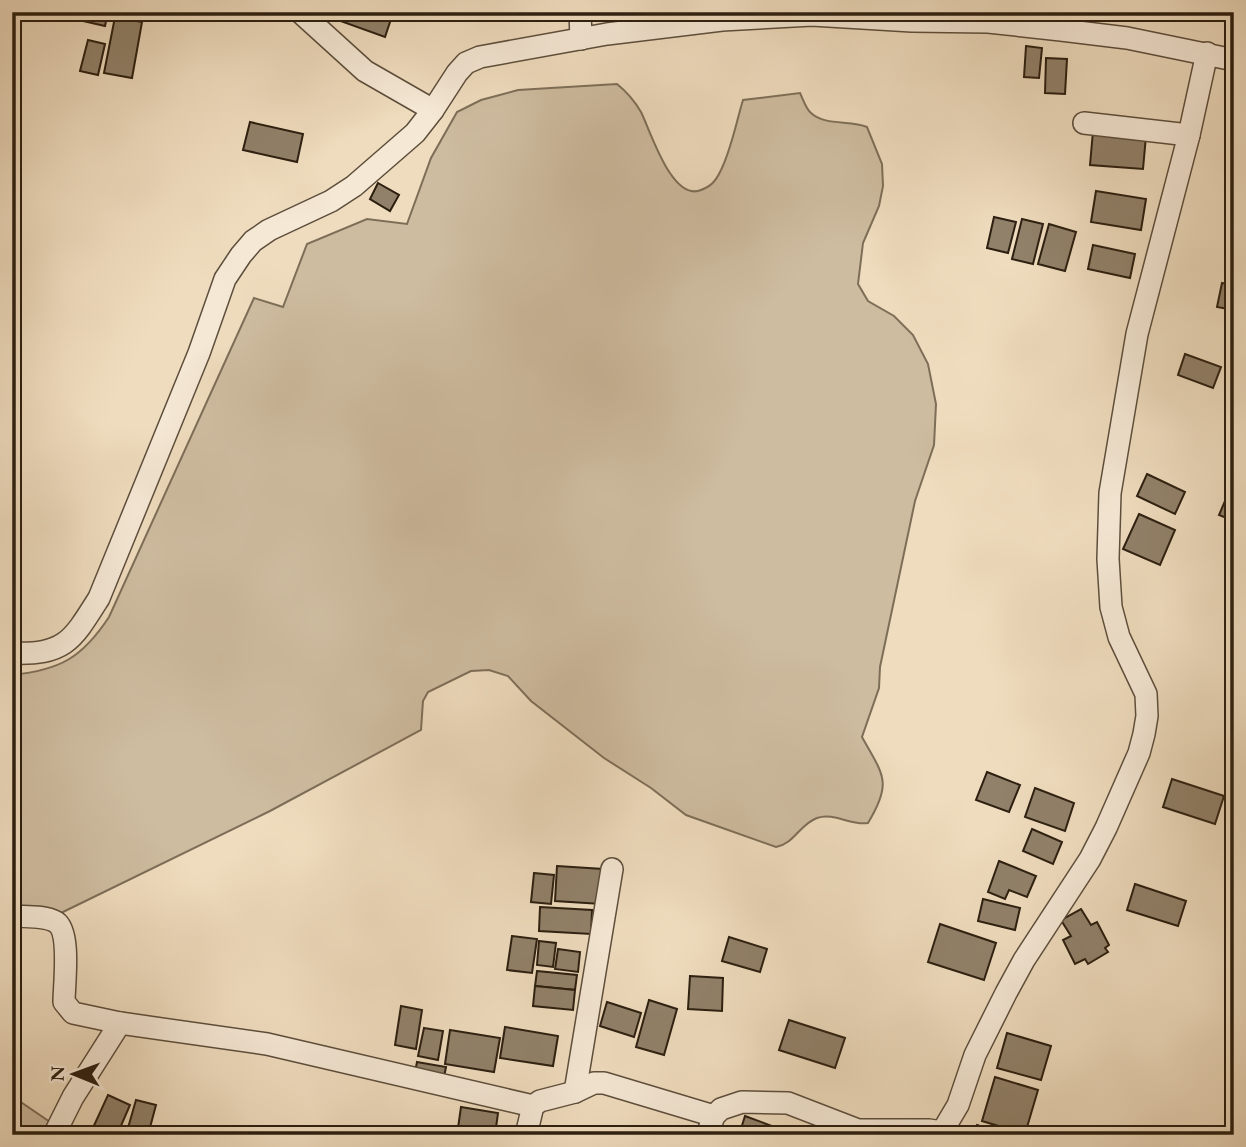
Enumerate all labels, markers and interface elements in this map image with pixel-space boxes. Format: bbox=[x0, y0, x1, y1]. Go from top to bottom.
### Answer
north arrow bbox=[38, 1038, 108, 1108]
text: N bbox=[45, 1065, 70, 1082]

